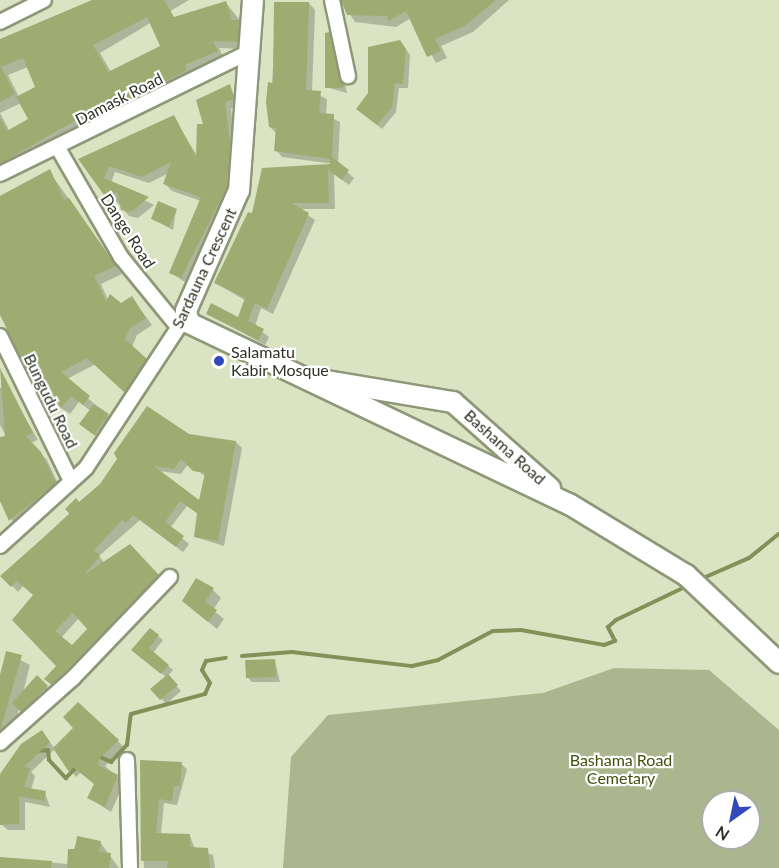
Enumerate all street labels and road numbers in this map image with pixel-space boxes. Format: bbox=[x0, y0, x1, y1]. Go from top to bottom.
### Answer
street label: Damask Road bbox=[72, 69, 166, 129]
street label: Dange Road bbox=[97, 190, 159, 272]
street label: Sardauna Crescent bbox=[168, 205, 240, 331]
street label: Bungudu Road bbox=[20, 351, 82, 451]
street label: Bashama Road bbox=[460, 406, 550, 488]

